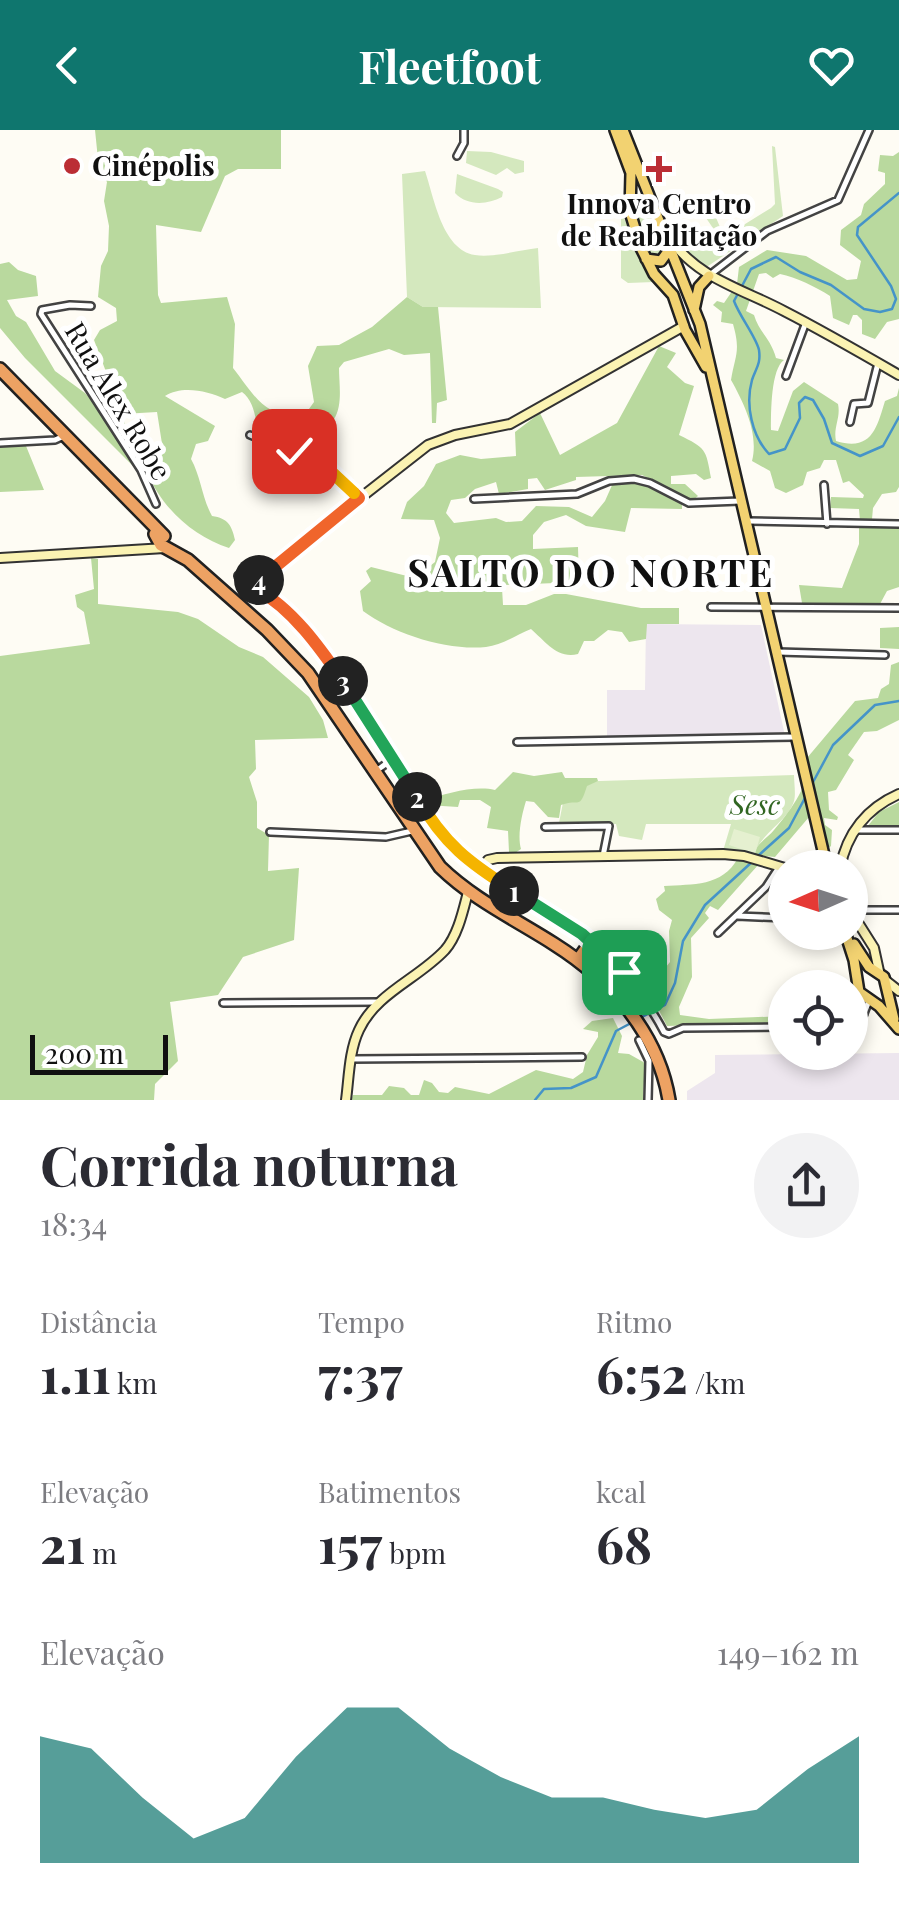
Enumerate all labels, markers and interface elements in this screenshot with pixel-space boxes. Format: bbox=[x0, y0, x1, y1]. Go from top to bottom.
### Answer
text: Fleetfoot bbox=[358, 35, 541, 95]
icon: back bbox=[40, 38, 95, 93]
icon: heart bbox=[804, 38, 859, 93]
place label: Cinépolis bbox=[92, 146, 215, 183]
marker: Cinépolis bbox=[61, 155, 83, 177]
marker: Innova Centro de Reabilitação bbox=[646, 156, 672, 182]
place label: Innova Centro de Reabilitação bbox=[561, 184, 757, 253]
street label: Rua Alex Robe bbox=[58, 314, 181, 486]
pin bbox=[252, 409, 337, 494]
icon: check bbox=[267, 424, 322, 479]
district label: SALTO DO NORTE bbox=[407, 546, 775, 597]
pin: 4 bbox=[234, 555, 284, 605]
text: 4 bbox=[252, 561, 266, 598]
pin: 3 bbox=[318, 656, 368, 706]
text: 3 bbox=[336, 662, 350, 699]
pin: 2 bbox=[392, 772, 442, 822]
text: 2 bbox=[410, 778, 424, 815]
park label: Sesc bbox=[729, 785, 780, 822]
north arrow bbox=[768, 850, 868, 950]
map controls bbox=[768, 850, 868, 1070]
pin: 1 bbox=[489, 866, 539, 916]
text: 1 bbox=[509, 872, 519, 909]
pin bbox=[582, 930, 667, 1015]
icon: arrive bbox=[597, 945, 652, 1000]
button: locate bbox=[768, 970, 868, 1070]
scale bar bbox=[30, 1030, 168, 1074]
text: 200 m bbox=[45, 1034, 124, 1071]
text: Corrida noturna bbox=[40, 1126, 458, 1200]
button: share bbox=[754, 1133, 859, 1238]
text: 18:34 bbox=[40, 1201, 107, 1244]
text: Distância bbox=[40, 1303, 157, 1340]
text: Tempo bbox=[318, 1303, 405, 1340]
text: Ritmo bbox=[596, 1303, 672, 1340]
text: 1.11 bbox=[40, 1340, 111, 1407]
text: 7:37 bbox=[318, 1340, 402, 1407]
text: 6:52 bbox=[596, 1340, 688, 1407]
text: km bbox=[111, 1364, 157, 1401]
text: /km bbox=[688, 1364, 745, 1401]
text: Elevação bbox=[40, 1473, 149, 1510]
text: Batimentos bbox=[318, 1473, 461, 1510]
text: kcal bbox=[596, 1473, 646, 1510]
text: 21 bbox=[40, 1510, 85, 1577]
text: 157 bbox=[318, 1510, 382, 1577]
text: 68 bbox=[596, 1510, 652, 1577]
text: m bbox=[85, 1534, 117, 1571]
text: bpm bbox=[382, 1534, 446, 1571]
text: Elevação bbox=[40, 1630, 165, 1673]
text: 149–162 m bbox=[717, 1630, 859, 1673]

